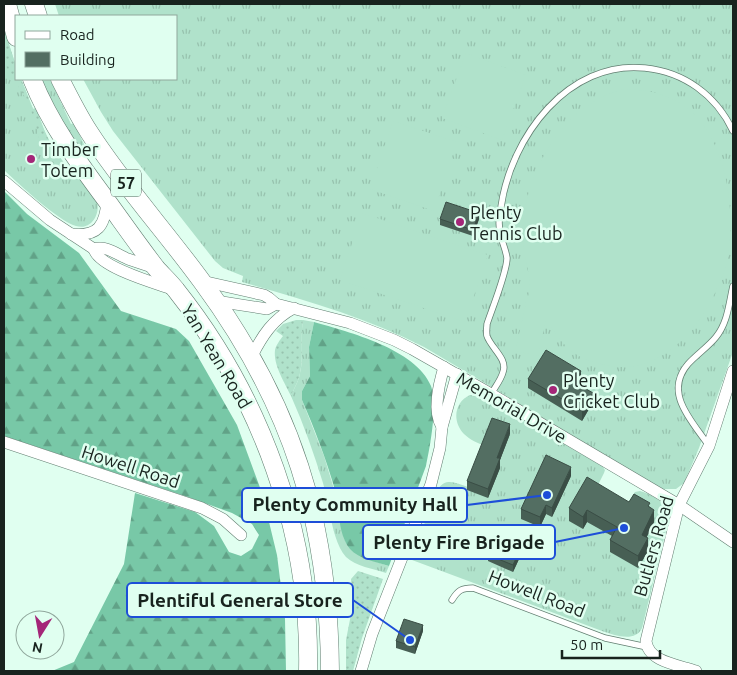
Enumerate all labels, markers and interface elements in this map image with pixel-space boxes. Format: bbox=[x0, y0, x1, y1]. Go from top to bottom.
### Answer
legend bbox=[15, 15, 178, 80]
text: Road bbox=[60, 26, 95, 43]
text: Building bbox=[60, 51, 115, 68]
place label: Timber Totem bbox=[41, 139, 99, 180]
marker: Timber Totem bbox=[25, 153, 37, 165]
road number: 57 bbox=[111, 170, 141, 197]
place label: Plenty Tennis Club bbox=[470, 202, 563, 243]
marker: Plenty Tennis Club bbox=[454, 216, 466, 228]
street label: Yan Yean Road bbox=[178, 300, 256, 412]
street label: Memorial Drive bbox=[454, 367, 570, 447]
place label: Plenty Cricket Club bbox=[563, 370, 660, 411]
marker: Plenty Cricket Club bbox=[547, 384, 559, 396]
street label: Howell Road bbox=[79, 441, 183, 491]
callout: Plenty Community Hall bbox=[242, 488, 467, 522]
text: Plenty Community Hall bbox=[253, 493, 458, 515]
street label: Butlers Road bbox=[629, 493, 677, 599]
callout: Plenty Fire Brigade bbox=[363, 525, 555, 559]
text: Plenty Fire Brigade bbox=[373, 531, 545, 553]
street label: Howell Road bbox=[486, 565, 588, 621]
callout: Plentiful General Store bbox=[127, 583, 353, 617]
text: Plentiful General Store bbox=[137, 589, 343, 611]
north arrow bbox=[15, 610, 65, 660]
scale bar bbox=[562, 628, 660, 660]
text: 50 m bbox=[570, 636, 603, 653]
text: N bbox=[31, 639, 44, 657]

